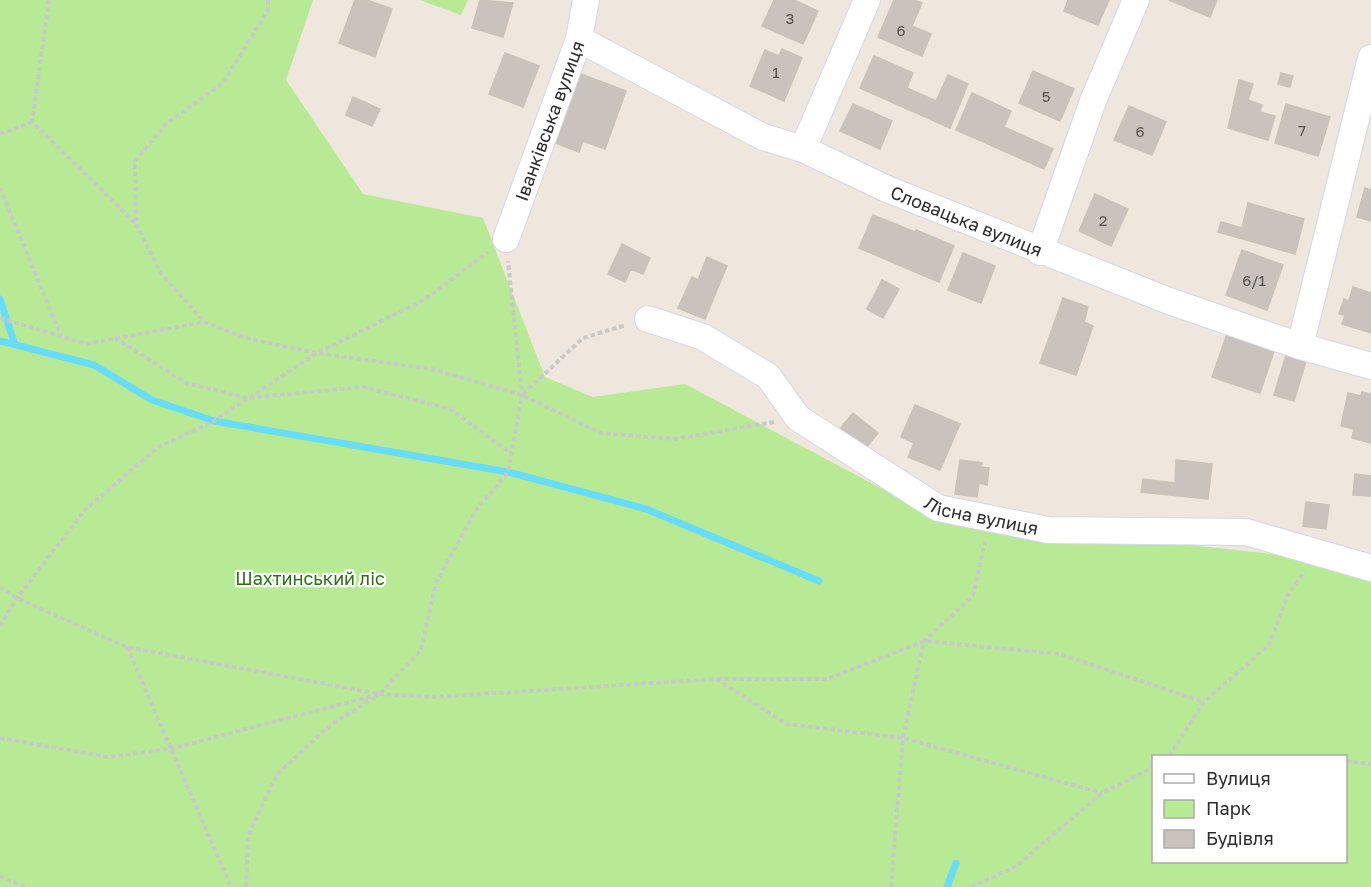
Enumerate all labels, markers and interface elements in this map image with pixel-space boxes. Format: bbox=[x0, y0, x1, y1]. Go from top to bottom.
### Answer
house number: 3 bbox=[786, 9, 794, 27]
house number: 6 bbox=[896, 21, 906, 39]
street label: Іванківська вулиця bbox=[510, 37, 589, 204]
house number: 1 bbox=[772, 63, 780, 81]
house number: 5 bbox=[1042, 87, 1050, 105]
house number: 7 bbox=[1298, 121, 1306, 139]
house number: 6 bbox=[1135, 122, 1145, 140]
street label: Словацька вулиця bbox=[888, 181, 1046, 261]
house number: 2 bbox=[1099, 211, 1107, 229]
house number: 6/1 bbox=[1242, 271, 1266, 289]
street label: Лісна вулиця bbox=[921, 491, 1040, 539]
park label: Шахтинський ліс bbox=[235, 567, 385, 589]
legend bbox=[1152, 755, 1347, 863]
text: Вулиця bbox=[1206, 767, 1271, 789]
text: Парк bbox=[1206, 797, 1251, 819]
text: Будівля bbox=[1206, 827, 1274, 849]

